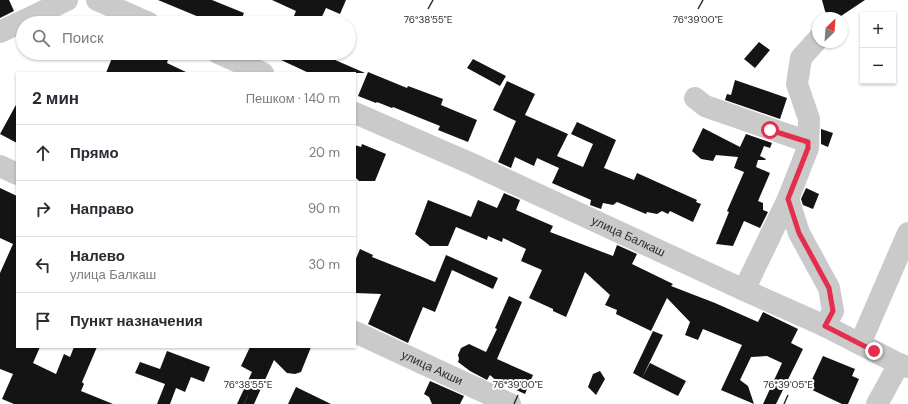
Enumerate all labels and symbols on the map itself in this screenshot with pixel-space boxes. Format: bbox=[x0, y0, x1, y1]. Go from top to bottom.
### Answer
north arrow bbox=[812, 12, 848, 48]
text: 76°38'55"E bbox=[404, 13, 453, 26]
text: 76°39'00"E bbox=[673, 13, 724, 26]
route start bbox=[761, 121, 779, 139]
street label: улица Балкаш bbox=[589, 212, 668, 260]
route end bbox=[865, 342, 883, 360]
street label: улица Акши bbox=[399, 347, 465, 389]
text: 76°38'55"E bbox=[224, 378, 273, 391]
text: 76°39'00"E bbox=[493, 378, 544, 391]
text: 76°39'05"E bbox=[763, 378, 813, 391]

